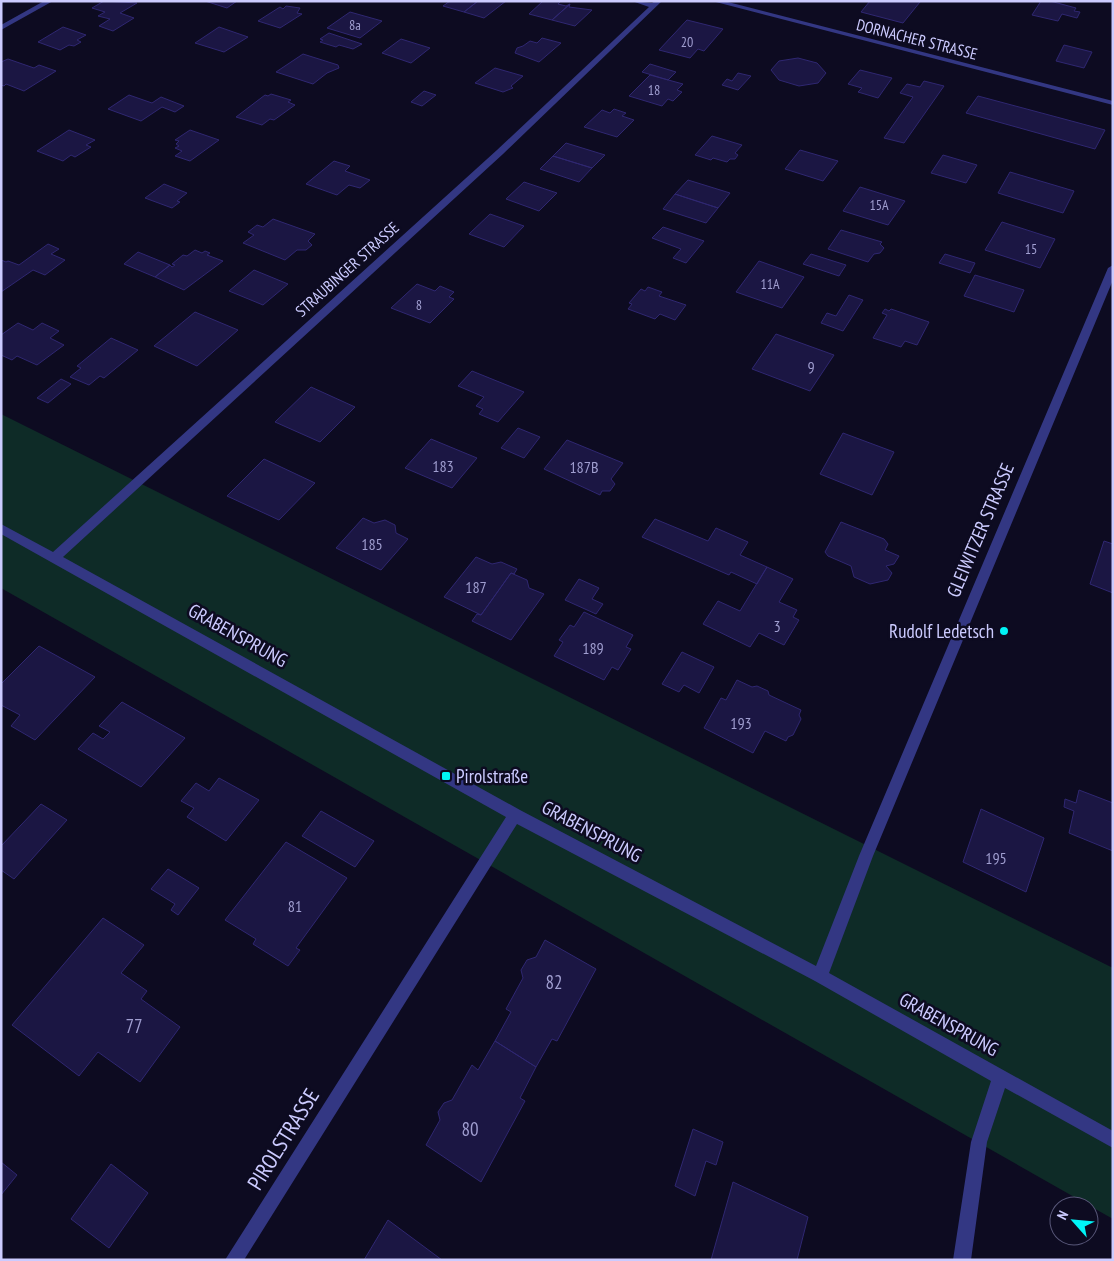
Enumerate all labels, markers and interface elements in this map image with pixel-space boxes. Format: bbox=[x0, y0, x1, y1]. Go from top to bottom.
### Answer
street label: DORNACHER STRASSE bbox=[854, 14, 980, 64]
house number: 8a bbox=[349, 16, 361, 34]
house number: 20 bbox=[681, 33, 693, 51]
house number: 18 bbox=[648, 81, 660, 99]
house number: 15A bbox=[869, 196, 889, 214]
street label: STRAUBINGER STRASSE bbox=[291, 217, 403, 321]
house number: 15 bbox=[1025, 240, 1037, 258]
house number: 11A bbox=[760, 275, 780, 293]
house number: 8 bbox=[416, 296, 422, 314]
house number: 9 bbox=[807, 357, 815, 377]
house number: 183 bbox=[432, 456, 454, 476]
house number: 187B bbox=[569, 457, 599, 477]
street label: GLEIWITZER STRASSE bbox=[941, 459, 1019, 601]
house number: 185 bbox=[361, 534, 383, 554]
house number: 187 bbox=[465, 577, 487, 597]
street label: GRABENSPRUNG bbox=[184, 598, 292, 672]
house number: 3 bbox=[773, 616, 781, 636]
place label: Rudolf Ledetsch bbox=[889, 619, 994, 643]
marker: Rudolf Ledetsch bbox=[998, 625, 1010, 637]
house number: 189 bbox=[582, 638, 604, 658]
house number: 193 bbox=[730, 713, 752, 733]
place label: Pirolstraße bbox=[456, 764, 528, 788]
marker: Pirolstraße bbox=[440, 770, 452, 782]
street label: GRABENSPRUNG bbox=[538, 795, 646, 867]
house number: 195 bbox=[985, 848, 1007, 868]
house number: 81 bbox=[288, 896, 302, 916]
house number: 82 bbox=[545, 970, 563, 994]
street label: GRABENSPRUNG bbox=[895, 987, 1003, 1061]
house number: 77 bbox=[125, 1014, 143, 1038]
street label: PIROLSTRASSE bbox=[241, 1083, 325, 1195]
house number: 80 bbox=[461, 1117, 479, 1141]
north arrow bbox=[1049, 1196, 1099, 1246]
text: N bbox=[1053, 1208, 1072, 1223]

